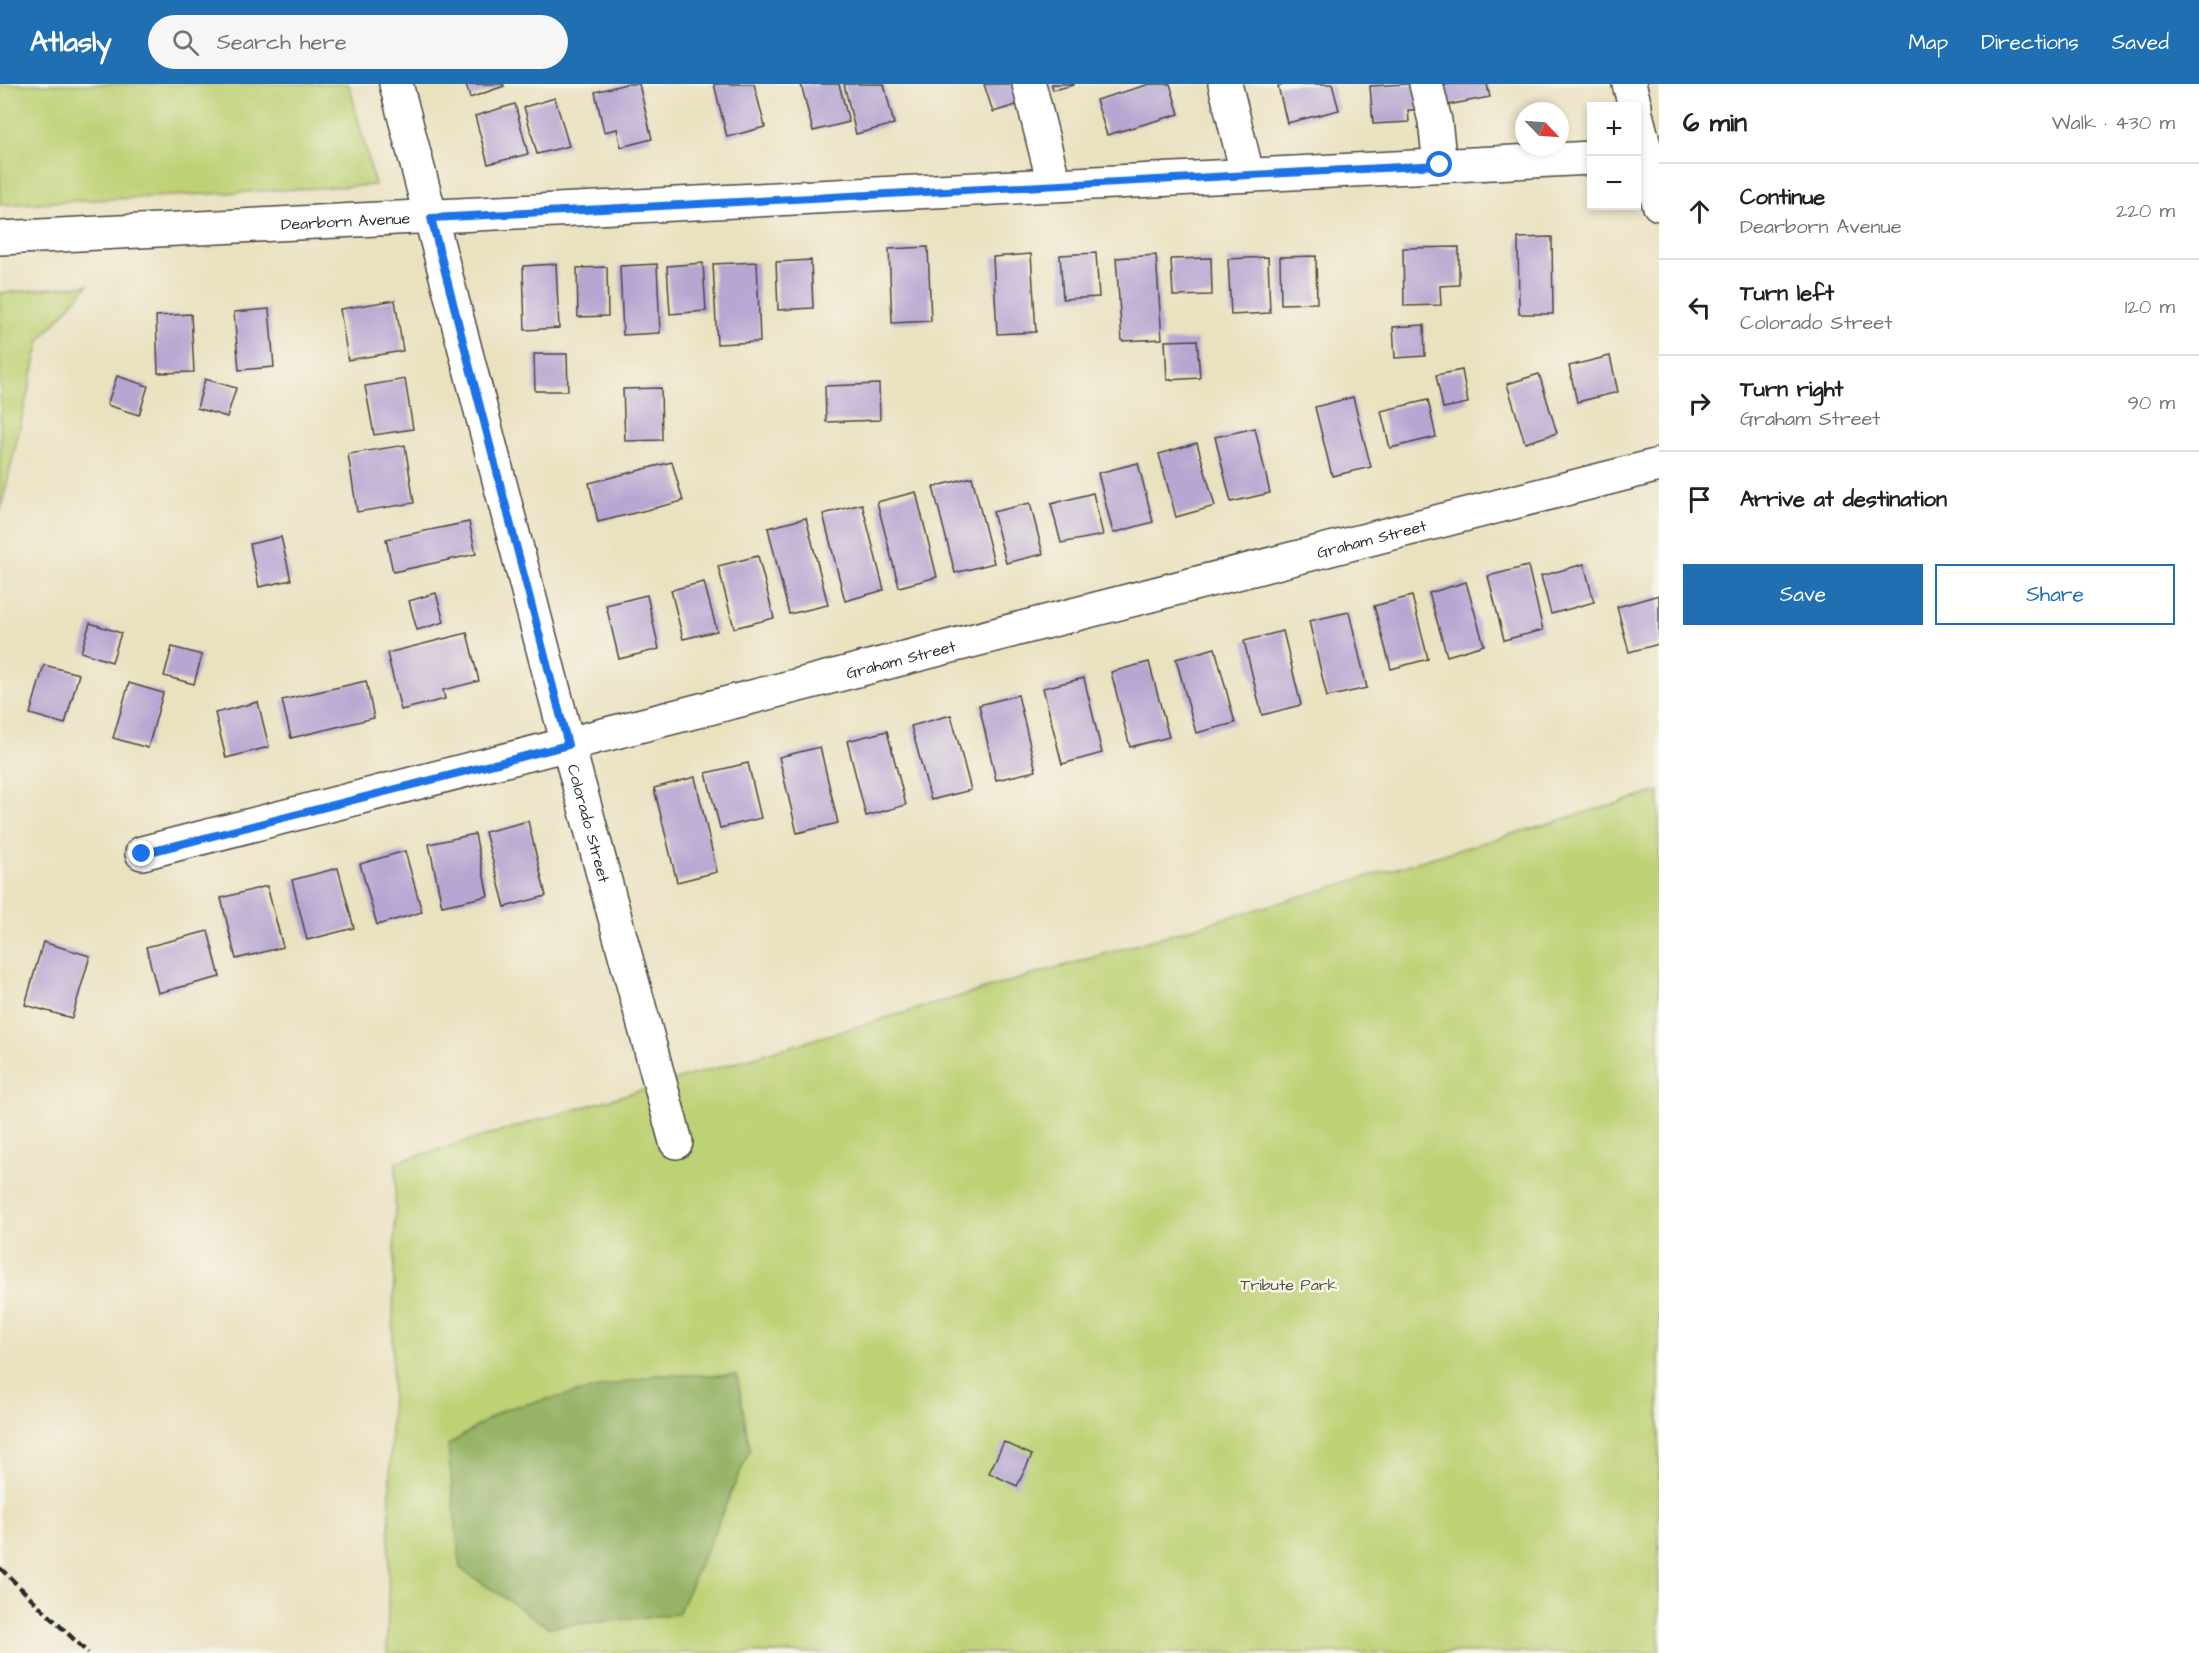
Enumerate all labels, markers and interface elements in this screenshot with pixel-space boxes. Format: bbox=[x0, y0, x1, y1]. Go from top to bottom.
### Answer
search box bbox=[148, 15, 568, 69]
text: Atlasly bbox=[30, 23, 112, 62]
icon: search bbox=[169, 26, 202, 59]
text: Search here bbox=[217, 27, 347, 58]
text: Map bbox=[1908, 28, 1948, 57]
text: Directions bbox=[1981, 28, 2079, 57]
text: Saved bbox=[2112, 28, 2169, 57]
north arrow bbox=[1515, 102, 1569, 156]
map controls bbox=[1587, 102, 1641, 210]
button: + bbox=[1587, 102, 1641, 156]
text: 6 min bbox=[1683, 105, 1747, 141]
text: Walk · 430 m bbox=[2052, 109, 2175, 137]
route start bbox=[1426, 151, 1452, 177]
button: − bbox=[1587, 156, 1641, 210]
text: Continue bbox=[1740, 182, 1825, 213]
icon: ahead bbox=[1683, 195, 1716, 228]
text: 220 m bbox=[2116, 197, 2175, 225]
street label: Dearborn Avenue bbox=[281, 207, 411, 236]
text: Dearborn Avenue bbox=[1740, 213, 1902, 241]
text: Turn left bbox=[1740, 278, 1834, 309]
icon: left bbox=[1683, 291, 1716, 324]
text: 120 m bbox=[2125, 293, 2175, 321]
text: Colorado Street bbox=[1740, 309, 1892, 337]
text: Turn right bbox=[1740, 374, 1843, 405]
icon: right bbox=[1683, 387, 1716, 420]
text: 90 m bbox=[2127, 389, 2175, 417]
text: Graham Street bbox=[1740, 405, 1880, 433]
icon: arrive bbox=[1683, 483, 1716, 516]
text: Arrive at destination bbox=[1740, 484, 1947, 515]
street label: Graham Street bbox=[1315, 515, 1429, 564]
button: Save bbox=[1683, 564, 1923, 625]
button: Share bbox=[1935, 564, 2175, 625]
street label: Graham Street bbox=[844, 635, 958, 685]
street label: Colorado Street bbox=[562, 762, 615, 886]
route end bbox=[128, 840, 154, 866]
park label: Tribute Park bbox=[1241, 1274, 1338, 1296]

